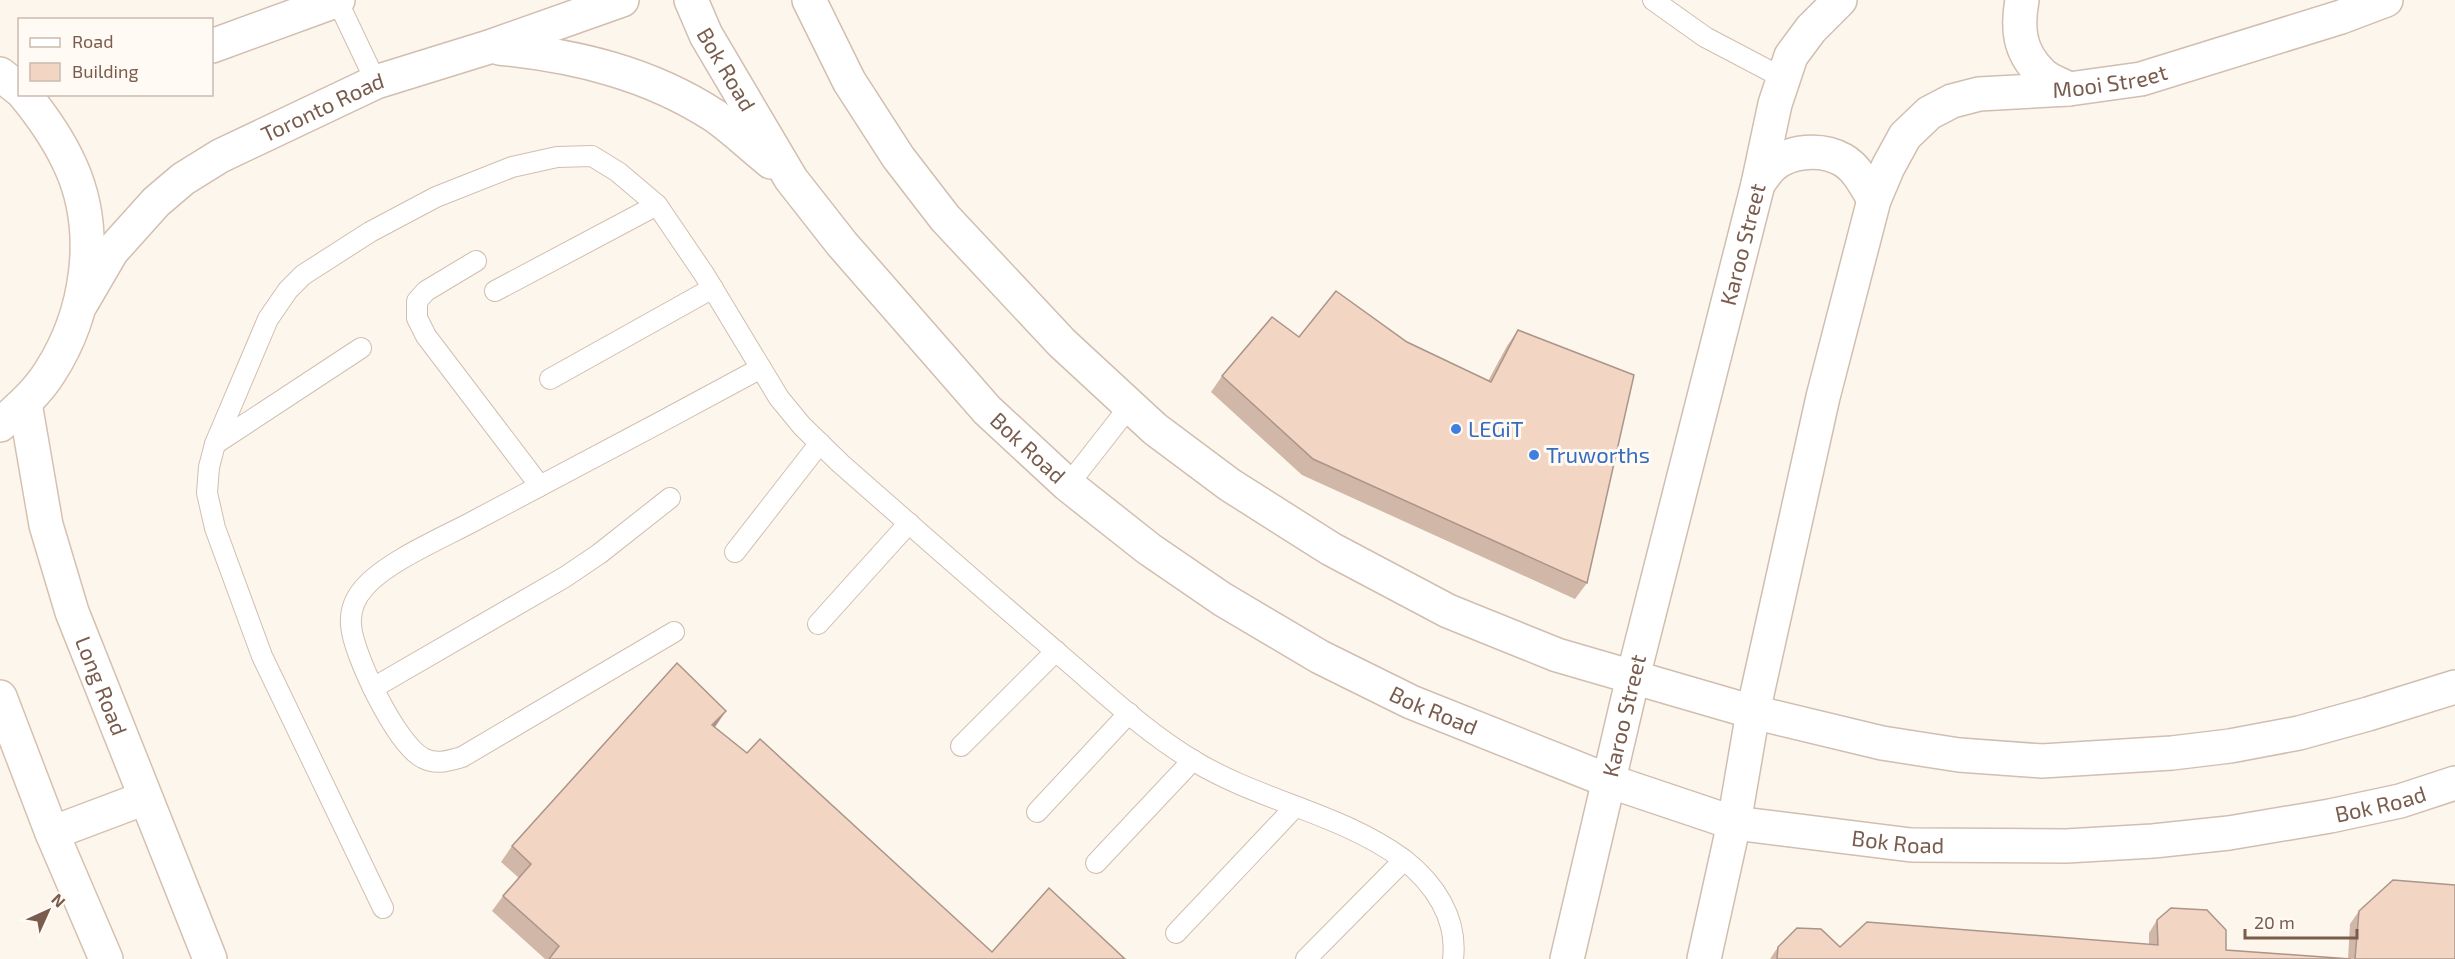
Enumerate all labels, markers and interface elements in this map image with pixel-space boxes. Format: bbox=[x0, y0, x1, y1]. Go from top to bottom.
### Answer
legend bbox=[18, 18, 213, 96]
street label: Bok Road bbox=[692, 22, 762, 115]
text: Road bbox=[72, 30, 113, 52]
street label: Mooi Street bbox=[2052, 58, 2170, 102]
text: Building bbox=[72, 60, 139, 82]
street label: Toronto Road bbox=[257, 66, 387, 147]
street label: Karoo Street bbox=[1714, 180, 1770, 308]
street label: Bok Road bbox=[986, 406, 1071, 488]
place label: LEGiT bbox=[1468, 415, 1524, 441]
marker: LEGiT bbox=[1449, 422, 1463, 436]
place label: Truworths bbox=[1546, 441, 1650, 467]
marker: Truworths bbox=[1527, 448, 1541, 462]
street label: Long Road bbox=[71, 632, 134, 739]
street label: Karoo Street bbox=[1596, 652, 1650, 779]
street label: Bok Road bbox=[1386, 680, 1482, 739]
street label: Bok Road bbox=[2332, 779, 2429, 827]
street label: Bok Road bbox=[1850, 824, 1944, 857]
north arrow bbox=[18, 881, 78, 941]
text: N bbox=[48, 889, 70, 911]
scale bar bbox=[2245, 902, 2358, 940]
text: 20 m bbox=[2254, 911, 2295, 933]

